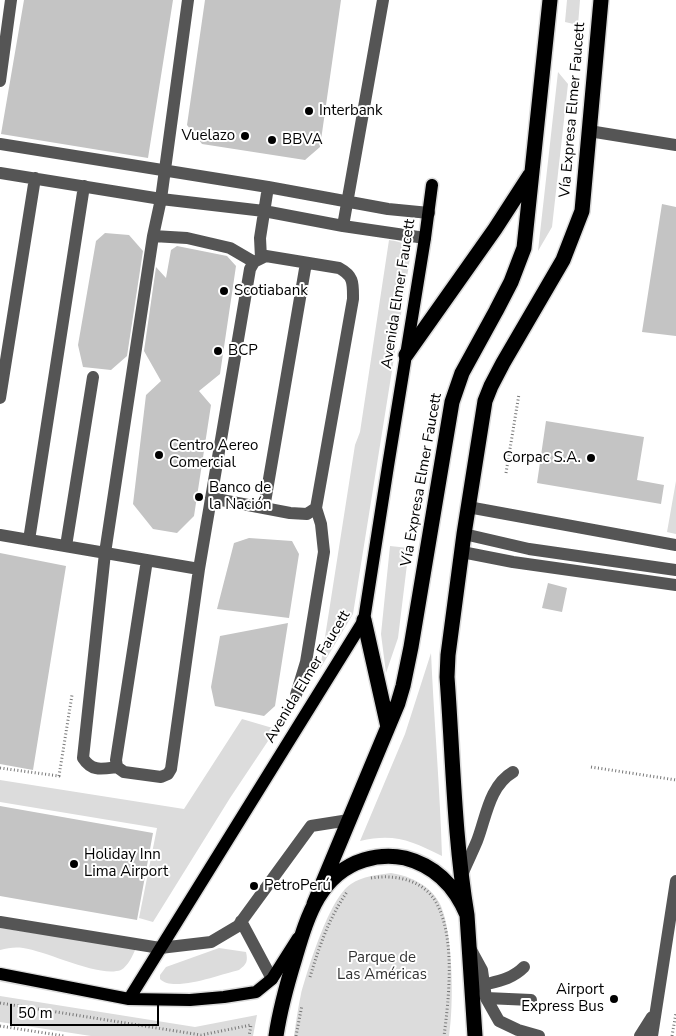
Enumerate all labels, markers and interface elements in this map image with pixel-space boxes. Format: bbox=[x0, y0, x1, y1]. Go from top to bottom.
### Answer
street label: Vía Expresa Elmer Faucett bbox=[556, 22, 590, 198]
place label: Interbank bbox=[319, 102, 383, 120]
marker: Interbank bbox=[303, 105, 315, 117]
place label: Vuelazo bbox=[181, 127, 235, 145]
marker: Vuelazo bbox=[239, 130, 251, 142]
place label: BBVA bbox=[282, 131, 323, 149]
marker: BBVA bbox=[266, 134, 278, 146]
street label: Avenida Elmer Faucett bbox=[378, 218, 420, 370]
place label: Scotiabank bbox=[234, 282, 308, 300]
marker: Scotiabank bbox=[218, 285, 230, 297]
place label: BCP bbox=[228, 342, 258, 360]
marker: BCP bbox=[212, 345, 224, 357]
street label: Vía Expresa Elmer Faucett bbox=[398, 392, 446, 568]
place label: Centro Aereo Comercial bbox=[169, 437, 258, 472]
marker: Centro Aereo Comercial bbox=[153, 449, 165, 461]
place label: Corpac S.A. bbox=[503, 449, 581, 467]
marker: Corpac S.A. bbox=[585, 452, 597, 464]
place label: Banco de la Nación bbox=[209, 479, 272, 514]
marker: Banco de la Nación bbox=[193, 491, 205, 503]
street label: Avenida Elmer Faucett bbox=[261, 608, 355, 746]
place label: Holiday Inn Lima Airport bbox=[84, 846, 168, 881]
marker: Holiday Inn Lima Airport bbox=[68, 858, 80, 870]
place label: PetroPerú bbox=[264, 877, 331, 895]
marker: PetroPerú bbox=[248, 880, 260, 892]
park label: Parque de Las Américas bbox=[337, 949, 427, 984]
place label: Airport Express Bus bbox=[521, 981, 604, 1016]
marker: Airport Express Bus bbox=[608, 993, 620, 1005]
scale bar bbox=[12, 994, 161, 1026]
text: 50 m bbox=[18, 1003, 53, 1023]

